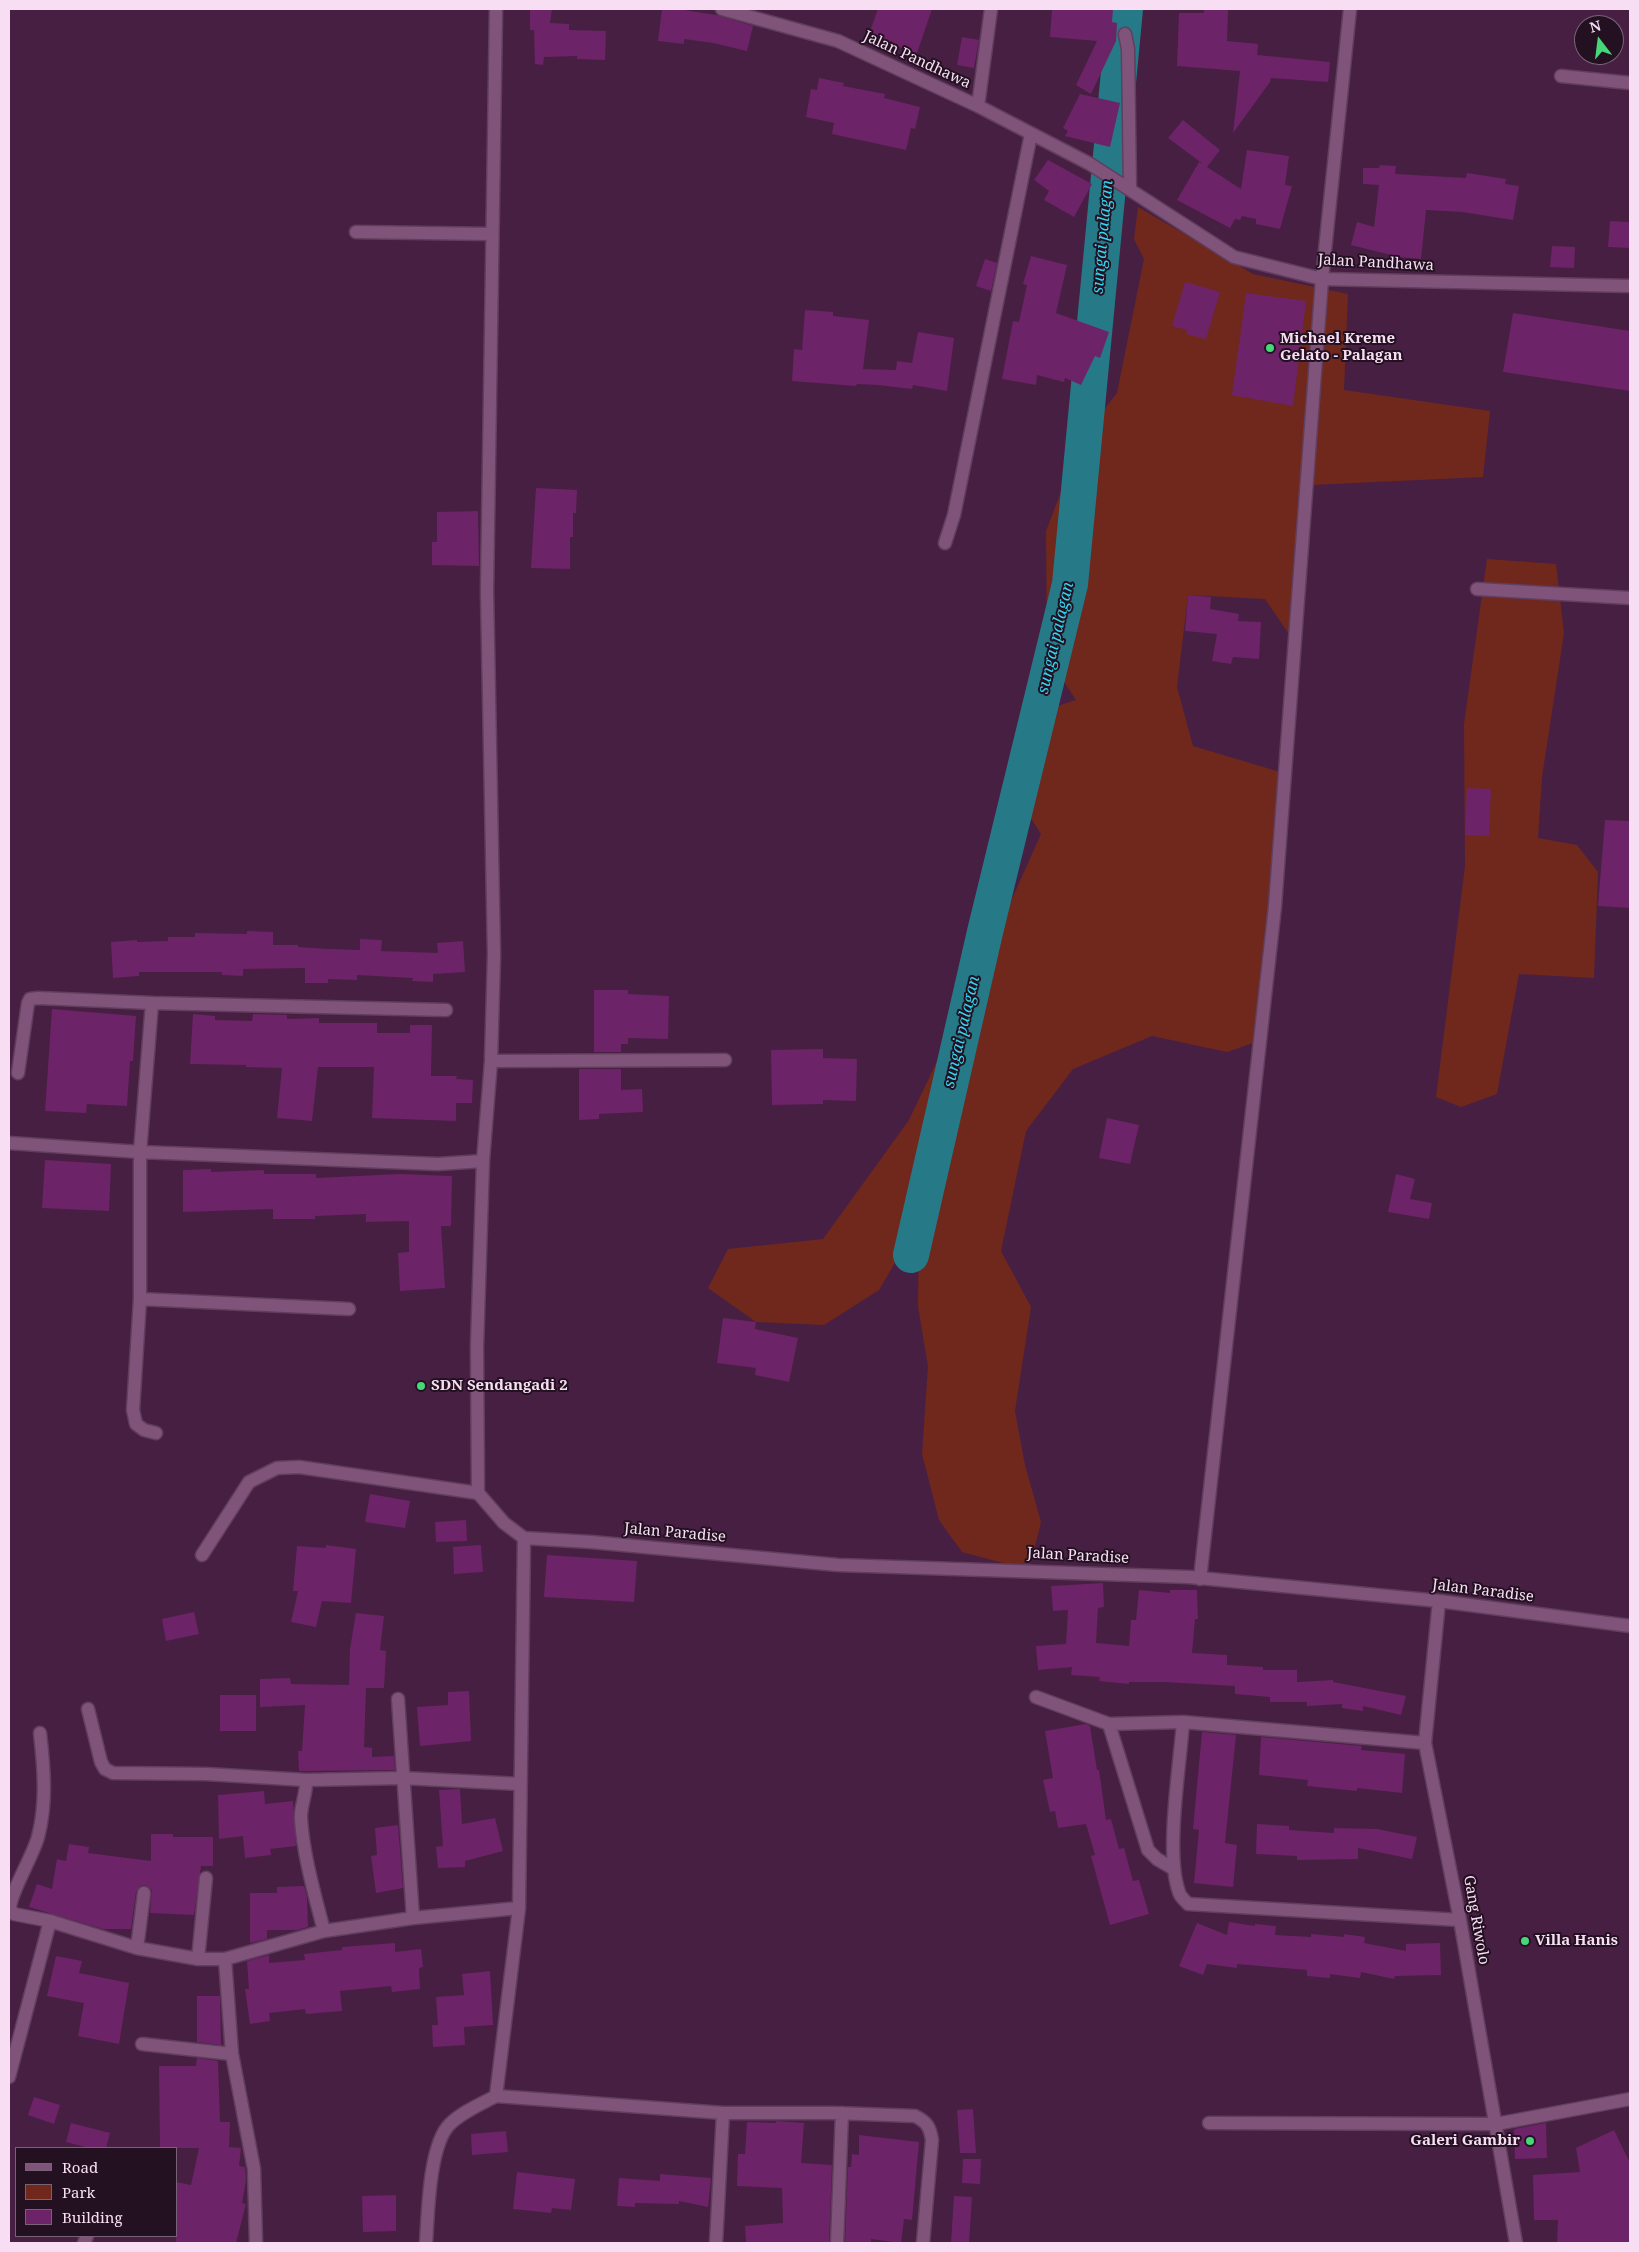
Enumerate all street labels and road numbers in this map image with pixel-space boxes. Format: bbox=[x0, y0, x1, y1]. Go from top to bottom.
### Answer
street label: Jalan Pandhawa bbox=[861, 27, 973, 93]
street label: Jalan Pandhawa bbox=[1318, 251, 1434, 275]
street label: Jalan Paradise bbox=[623, 1520, 727, 1546]
street label: Jalan Paradise bbox=[1027, 1544, 1129, 1568]
street label: Jalan Paradise bbox=[1431, 1576, 1535, 1606]
street label: Gang Riwolo bbox=[1459, 1874, 1493, 1966]

